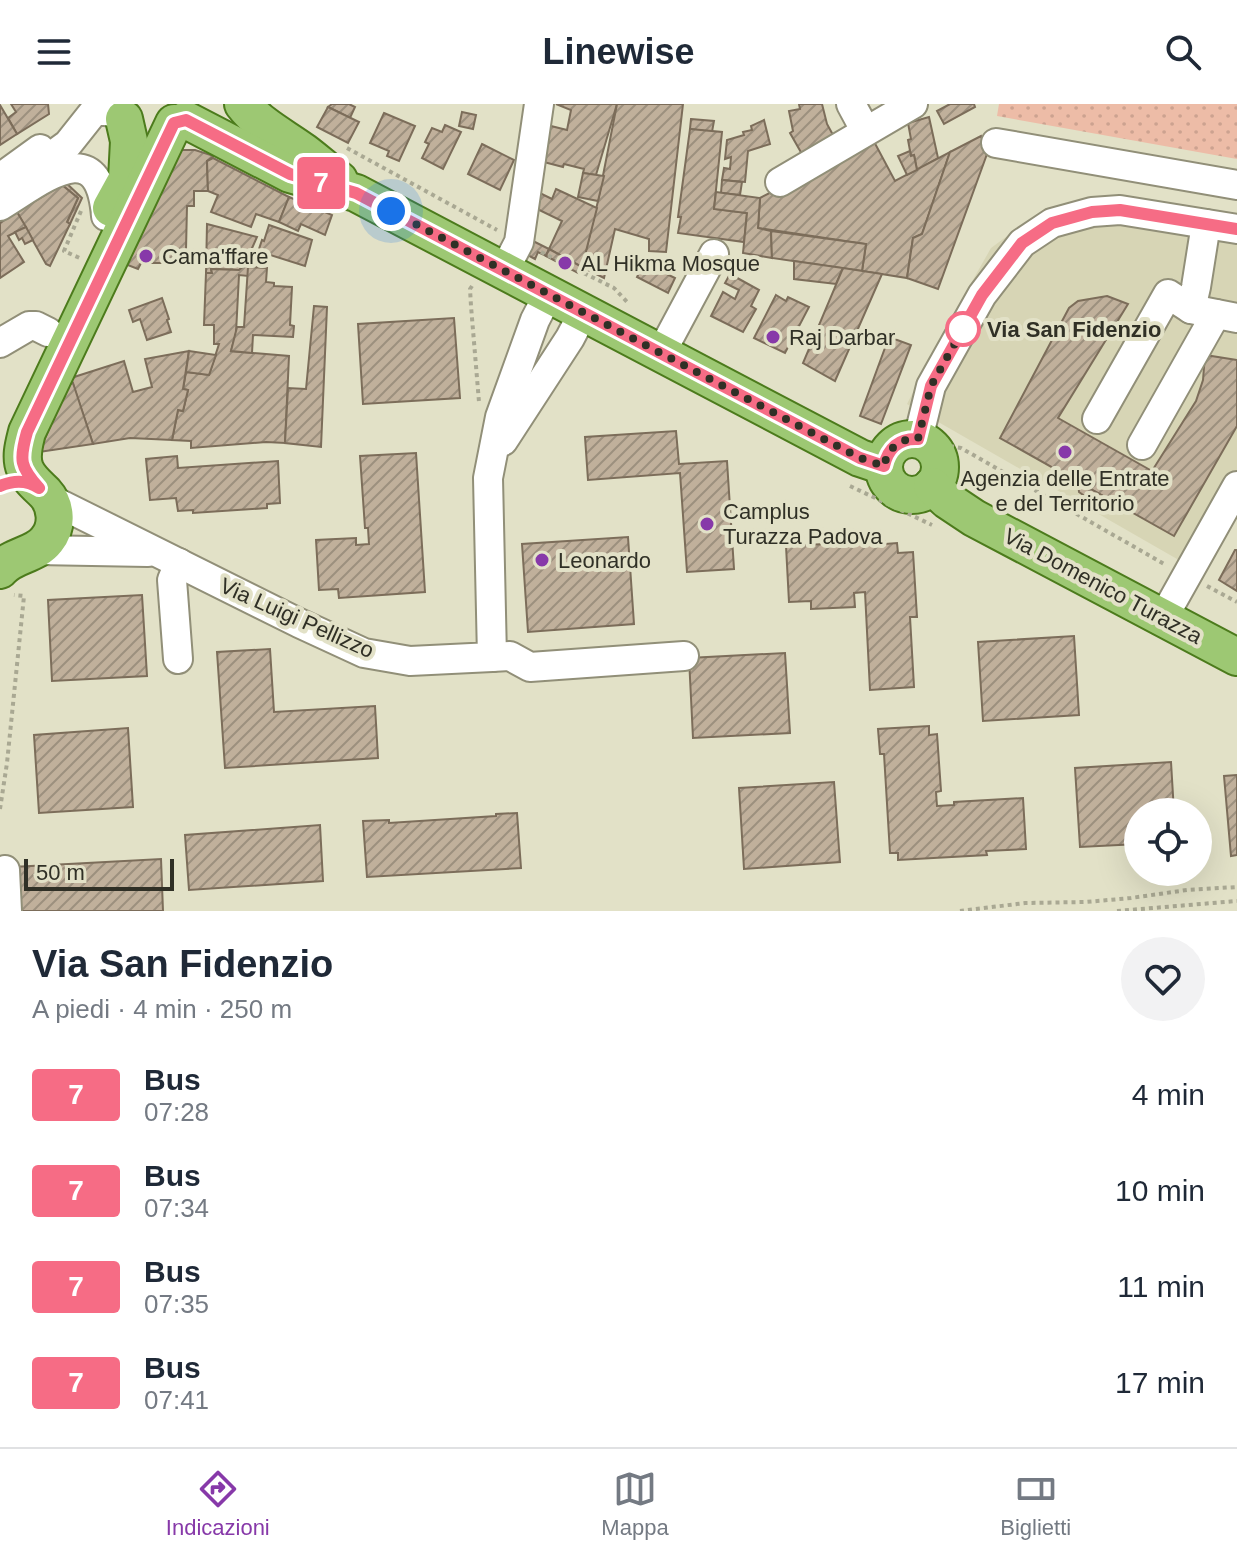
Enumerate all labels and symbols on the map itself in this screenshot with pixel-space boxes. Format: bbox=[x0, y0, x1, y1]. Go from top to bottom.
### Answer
line badge: 7 bbox=[295, 157, 347, 209]
your location bbox=[371, 191, 411, 231]
place label: Cama'ffare bbox=[162, 244, 269, 269]
marker: Cama'ffare bbox=[137, 247, 155, 265]
place label: AL Hikma Mosque bbox=[581, 251, 760, 276]
marker: AL Hikma Mosque bbox=[556, 254, 574, 272]
marker: Via San Fidenzio bbox=[946, 312, 980, 346]
place label: Via San Fidenzio bbox=[987, 317, 1161, 342]
place label: Raj Darbar bbox=[789, 325, 895, 350]
marker: Raj Darbar bbox=[764, 328, 782, 346]
marker: Agenzia delle Entrate e del Territorio bbox=[1056, 443, 1074, 461]
place label: Agenzia delle Entrate e del Territorio bbox=[960, 466, 1170, 516]
place label: Camplus Turazza Padova bbox=[723, 499, 883, 549]
marker: Camplus Turazza Padova bbox=[698, 515, 716, 533]
street label: Via Domenico Turazza bbox=[1000, 523, 1207, 649]
place label: Leonardo bbox=[558, 548, 651, 573]
marker: Leonardo bbox=[533, 551, 551, 569]
street label: Via Luigi Pellizzo bbox=[216, 573, 378, 663]
scale bar bbox=[24, 855, 174, 891]

